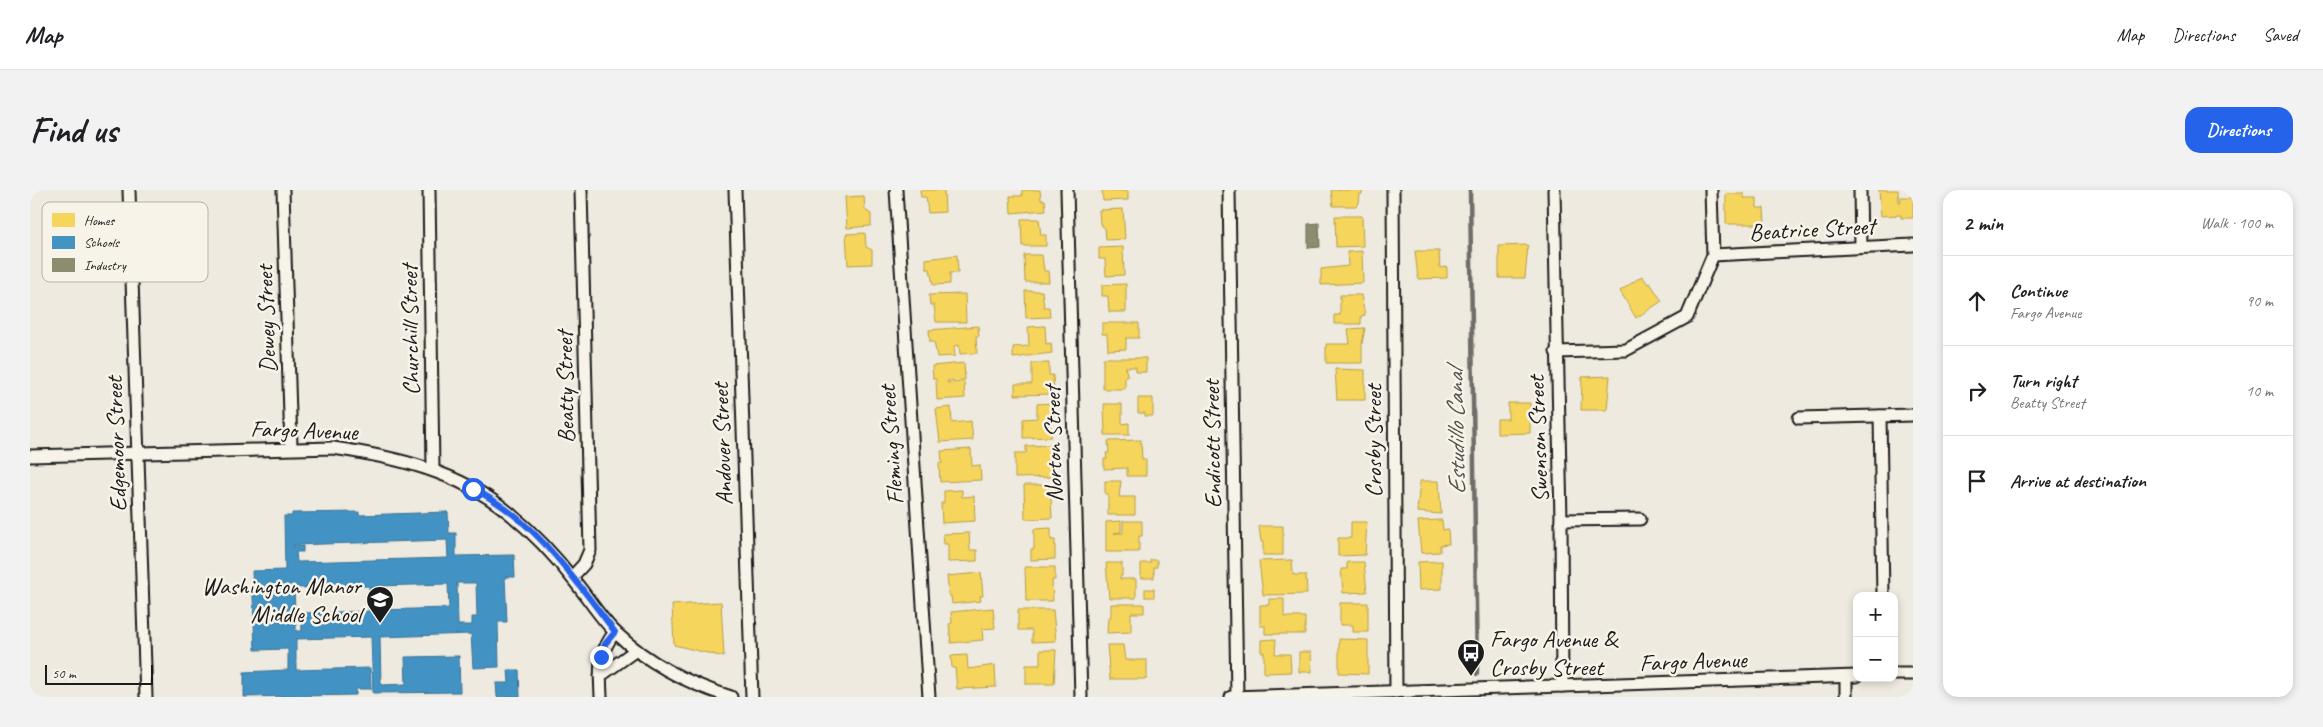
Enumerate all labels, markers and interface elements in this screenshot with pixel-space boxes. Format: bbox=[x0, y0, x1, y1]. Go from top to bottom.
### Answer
text: Map bbox=[25, 20, 62, 50]
text: Map bbox=[2117, 24, 2144, 46]
text: Directions bbox=[2172, 24, 2235, 46]
text: Saved bbox=[2263, 24, 2298, 46]
button: Directions bbox=[2185, 107, 2293, 153]
text: Find us bbox=[30, 108, 117, 153]
legend bbox=[42, 202, 208, 282]
text: 2 min bbox=[1963, 210, 2003, 236]
street label: Beatrice Street bbox=[1748, 211, 1879, 247]
text: Homes bbox=[84, 212, 115, 229]
text: Walk · 100 m bbox=[2201, 213, 2273, 233]
text: Schools bbox=[84, 234, 120, 251]
text: Industry bbox=[84, 257, 127, 274]
street label: Churchill Street bbox=[394, 261, 426, 396]
street label: Dewey Street bbox=[249, 263, 283, 373]
text: Continue bbox=[2010, 279, 2067, 303]
icon: ahead bbox=[1963, 287, 1991, 315]
text: 90 m bbox=[2246, 291, 2273, 311]
text: Fargo Avenue bbox=[2010, 303, 2081, 323]
street label: Beatty Street bbox=[549, 328, 581, 443]
water label: Estudillo Canal bbox=[1439, 360, 1473, 495]
text: Turn right bbox=[2010, 369, 2077, 393]
street label: Swenson Street bbox=[1521, 373, 1555, 503]
street label: Edgemoor Street bbox=[99, 374, 133, 512]
icon: right bbox=[1963, 377, 1991, 405]
street label: Endicott Street bbox=[1196, 378, 1228, 508]
street label: Andover Street bbox=[705, 380, 739, 506]
text: 10 m bbox=[2246, 381, 2273, 401]
street label: Fleming Street bbox=[872, 382, 910, 506]
street label: Norton Street bbox=[1037, 382, 1069, 503]
street label: Crosby Street bbox=[1358, 383, 1388, 497]
text: Beatty Street bbox=[2010, 393, 2085, 413]
street label: Fargo Avenue bbox=[250, 413, 360, 447]
icon: arrive bbox=[1963, 467, 1991, 495]
text: Arrive at destination bbox=[2010, 469, 2146, 493]
route start bbox=[462, 478, 485, 501]
place label: Washington Manor Middle School bbox=[202, 571, 365, 629]
school or university icon: Washington Manor Middle School bbox=[365, 585, 395, 624]
map controls bbox=[1853, 592, 1898, 682]
button: + bbox=[1853, 592, 1898, 637]
place label: Fargo Avenue & Crosby Street bbox=[1490, 624, 1619, 682]
button: − bbox=[1853, 637, 1898, 682]
bus stop icon: Fargo Avenue & Crosby Street bbox=[1456, 638, 1486, 677]
street label: Fargo Avenue bbox=[1639, 644, 1749, 678]
route end bbox=[590, 646, 613, 669]
scale bar bbox=[45, 662, 152, 685]
text: 50 m bbox=[52, 665, 76, 682]

